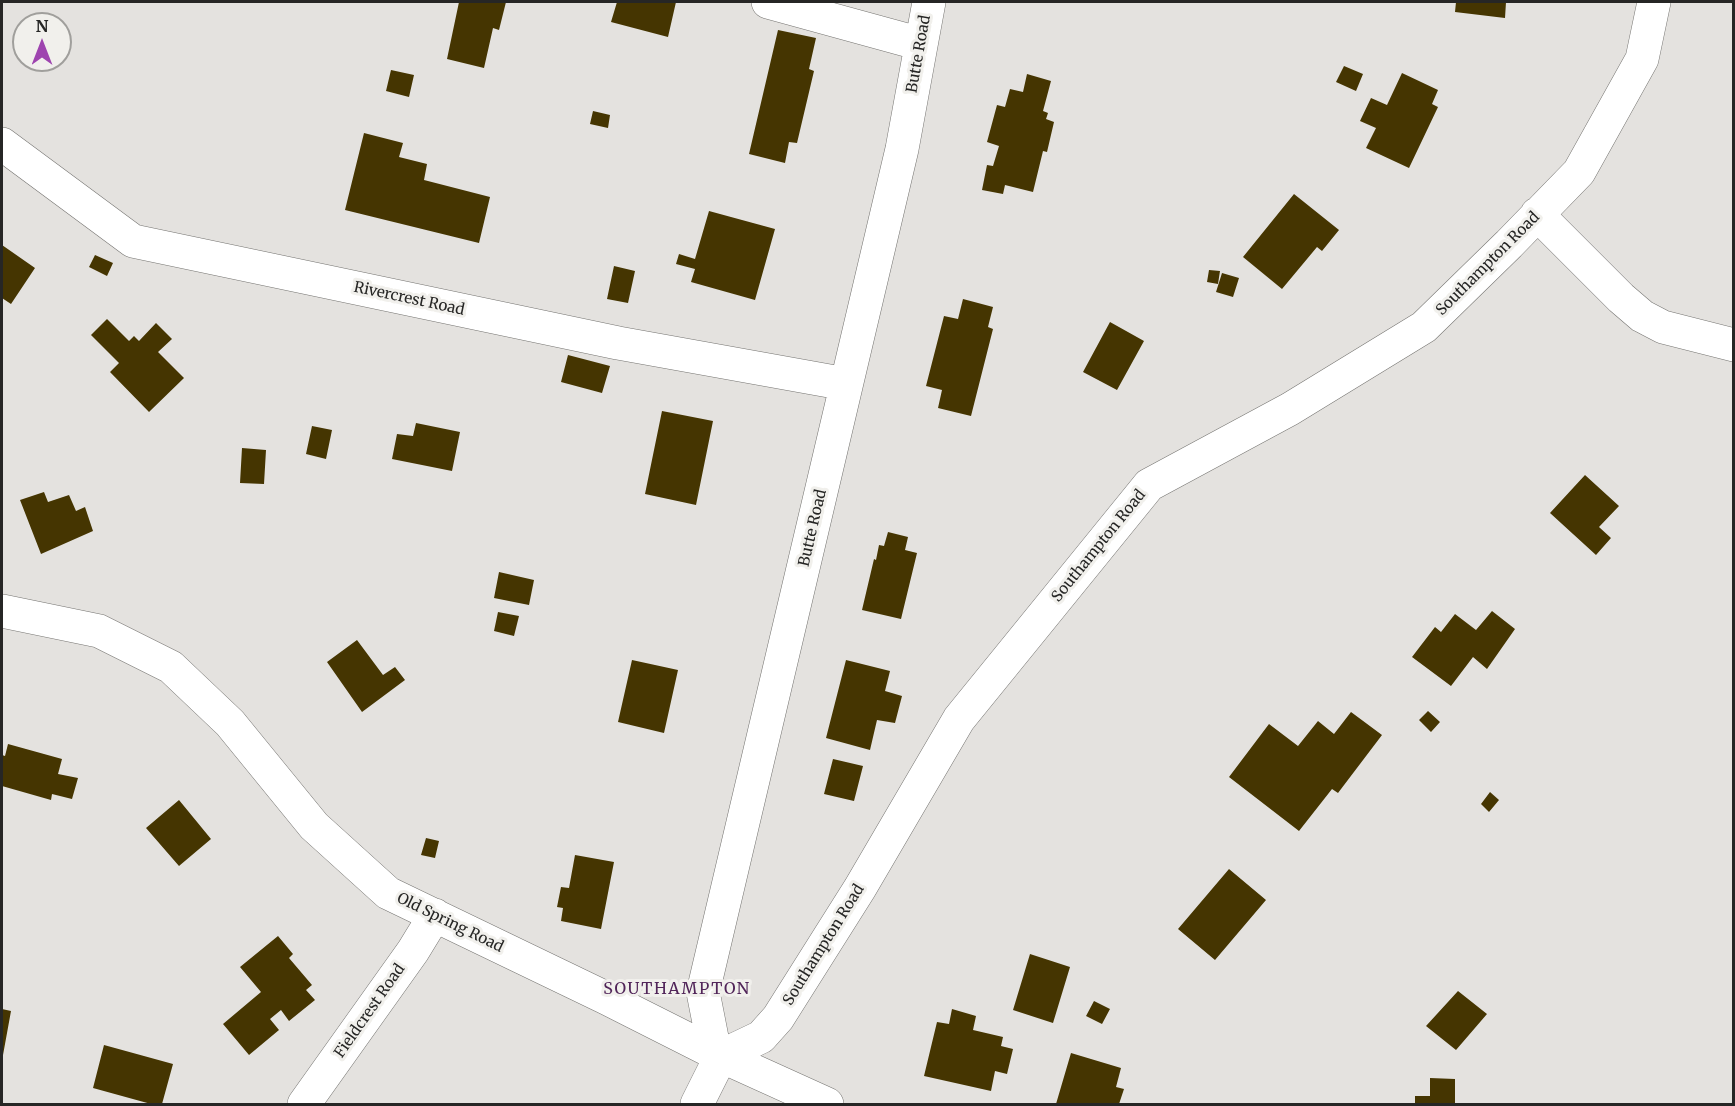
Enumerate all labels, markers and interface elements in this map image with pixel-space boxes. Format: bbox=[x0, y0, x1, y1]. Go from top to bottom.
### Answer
north arrow bbox=[12, 12, 72, 72]
street label: Butte Road bbox=[903, 14, 935, 94]
text: N bbox=[36, 16, 48, 36]
street label: Southampton Road bbox=[1433, 209, 1543, 319]
street label: Rivercrest Road bbox=[352, 278, 466, 320]
street label: Southampton Road bbox=[1048, 486, 1150, 606]
street label: Butte Road bbox=[795, 488, 831, 568]
street label: Southampton Road bbox=[780, 881, 868, 1009]
street label: Old Spring Road bbox=[394, 889, 506, 957]
street label: Fieldcrest Road bbox=[331, 961, 409, 1061]
district label: SOUTHAMPTON bbox=[603, 979, 751, 999]

